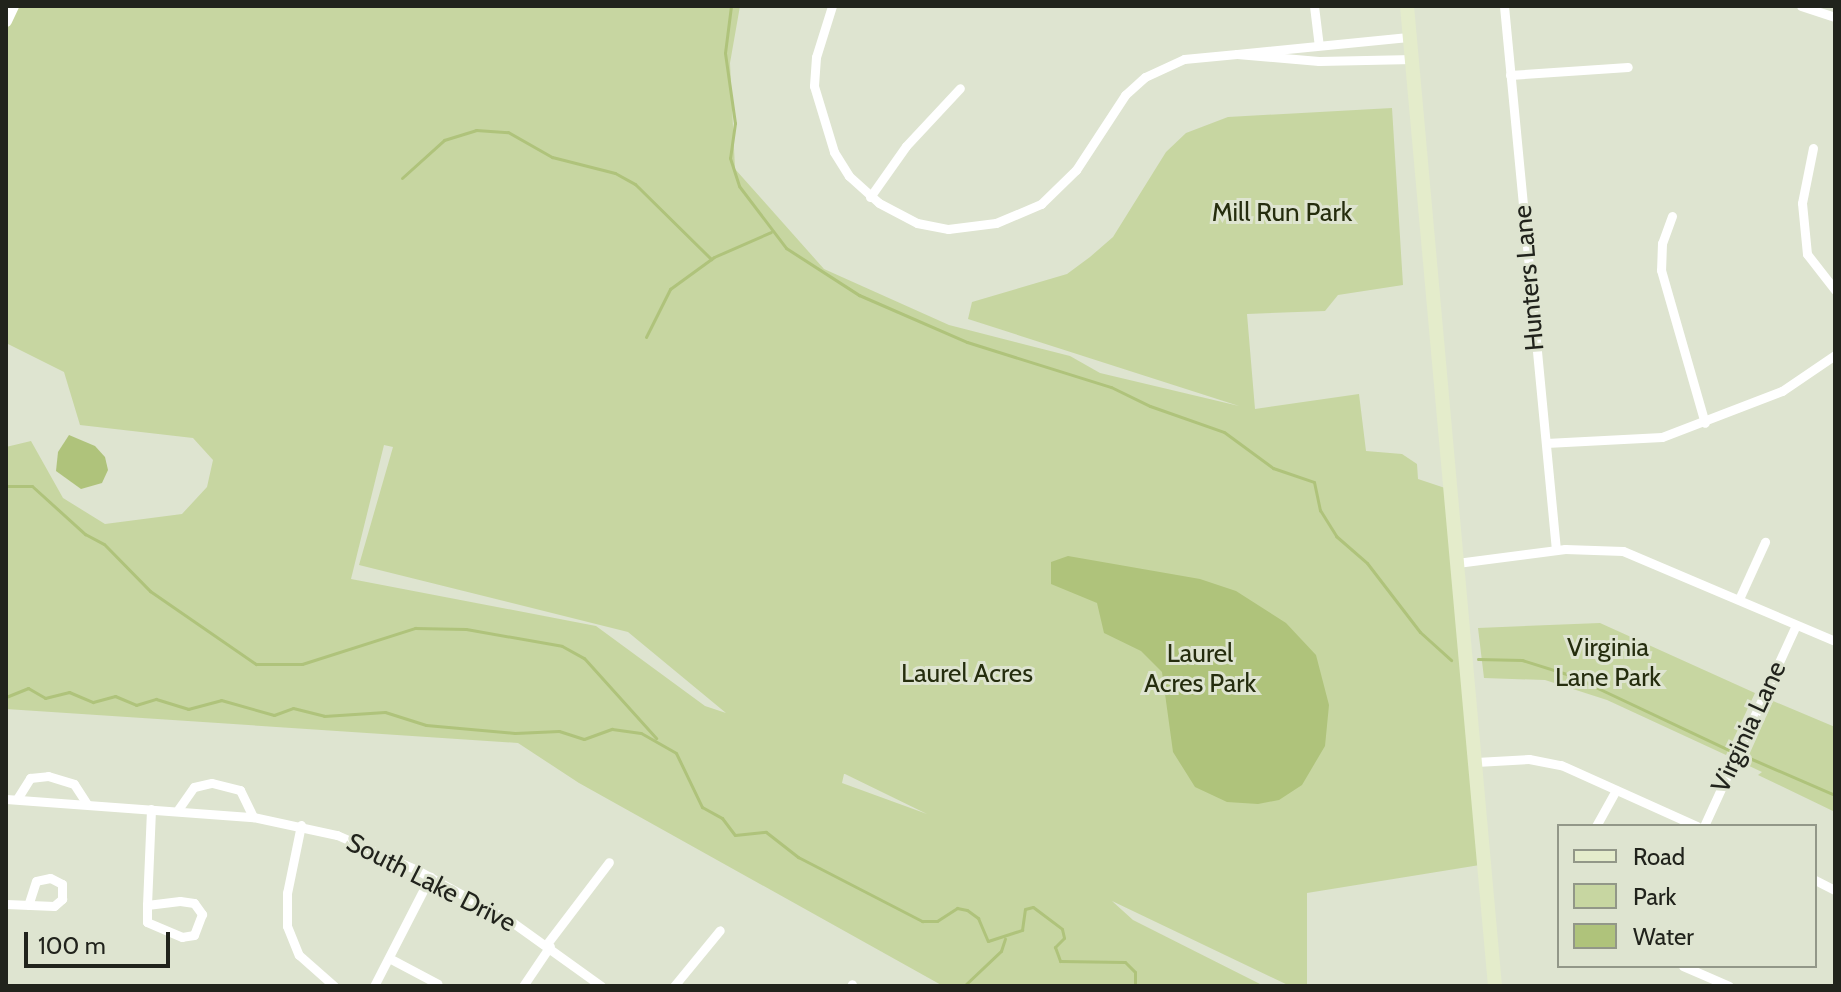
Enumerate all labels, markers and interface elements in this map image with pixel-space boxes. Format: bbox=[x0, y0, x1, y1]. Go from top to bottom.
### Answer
park label: Mill Run Park bbox=[1212, 197, 1352, 229]
street label: Hunters Lane bbox=[1507, 204, 1551, 352]
park label: Virginia Lane Park bbox=[1555, 632, 1661, 694]
park label: Laurel Acres Park bbox=[1144, 638, 1256, 700]
street label: Virginia Lane bbox=[1705, 656, 1793, 798]
park label: Laurel Acres bbox=[901, 658, 1033, 690]
legend bbox=[1557, 824, 1817, 968]
street label: South Lake Drive bbox=[341, 827, 521, 939]
text: Road bbox=[1633, 842, 1685, 871]
text: Park bbox=[1633, 882, 1676, 911]
scale bar bbox=[28, 916, 174, 966]
text: Water bbox=[1633, 922, 1694, 951]
text: 100 m bbox=[38, 931, 106, 960]

